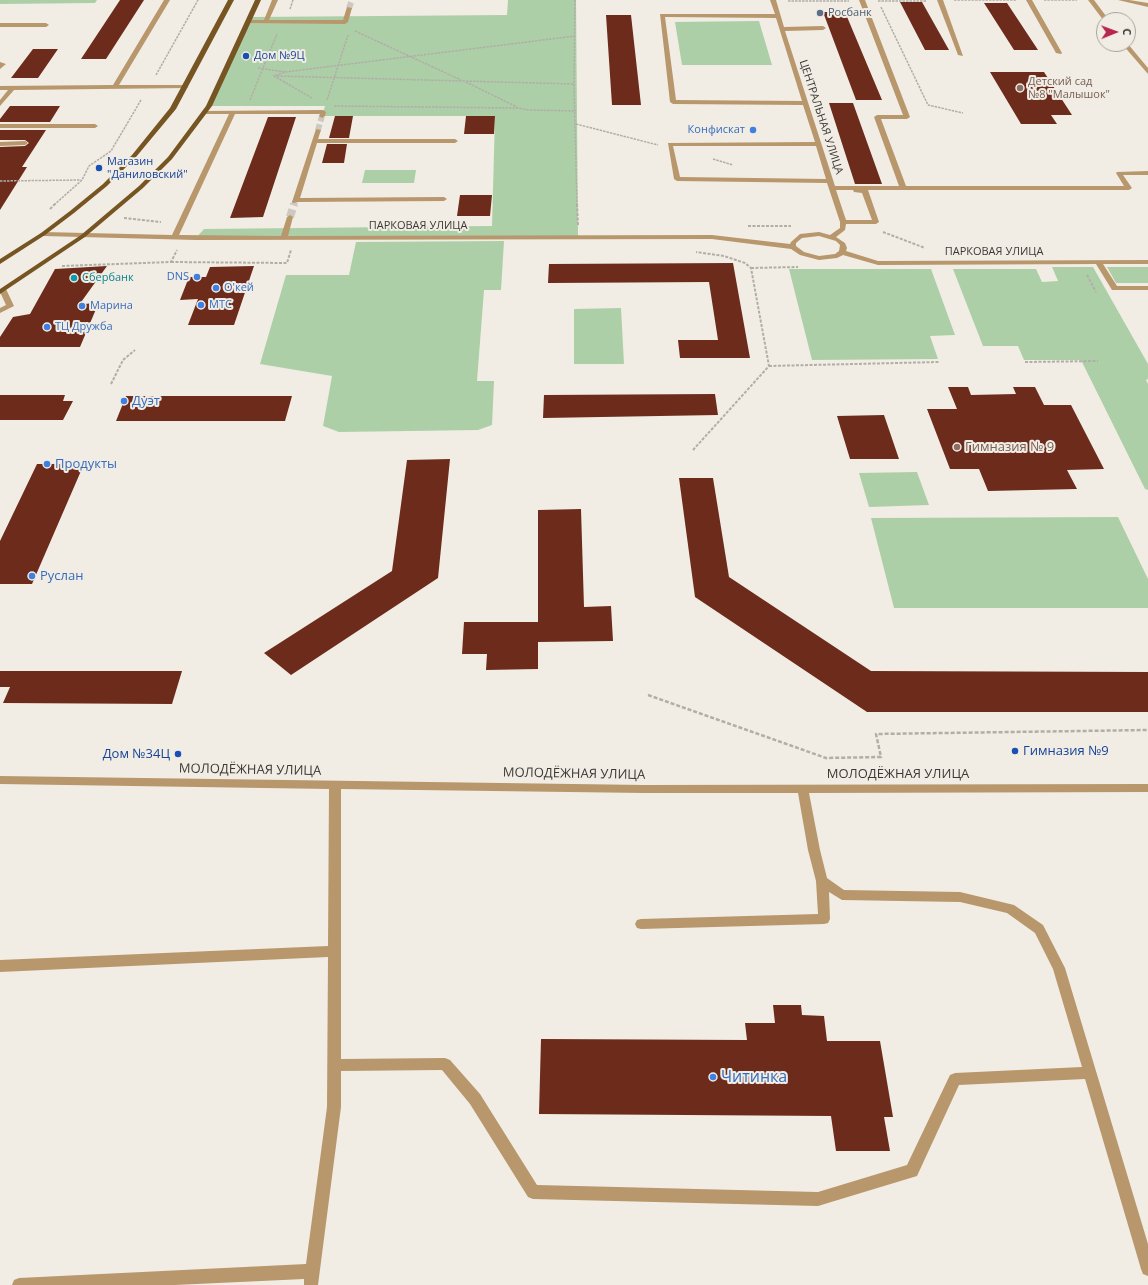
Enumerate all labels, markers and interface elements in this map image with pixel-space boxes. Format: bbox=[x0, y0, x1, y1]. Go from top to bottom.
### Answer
place label: Росбанк bbox=[828, 6, 872, 20]
marker: Росбанк bbox=[815, 8, 825, 18]
north arrow bbox=[1096, 12, 1136, 52]
text: С bbox=[1120, 28, 1135, 35]
place label: Дом №9Ц bbox=[254, 49, 305, 63]
marker: Дом №9Ц bbox=[241, 51, 251, 61]
street label: ЦЕНТРАЛЬНАЯ УЛИЦА bbox=[796, 58, 846, 176]
place label: Детский сад №8 "Малышок" bbox=[1028, 75, 1110, 101]
marker: Детский сад №8 "Малышок" bbox=[1015, 83, 1025, 93]
place label: Конфискат bbox=[688, 123, 745, 137]
marker: Конфискат bbox=[748, 125, 758, 135]
place label: Магазин "Даниловский" bbox=[107, 155, 188, 181]
marker: Магазин "Даниловский" bbox=[94, 163, 104, 173]
street label: ПАРКОВАЯ УЛИЦА bbox=[369, 219, 467, 233]
street label: ПАРКОВАЯ УЛИЦА bbox=[945, 245, 1043, 259]
place label: DNS bbox=[167, 270, 189, 284]
place label: Сбербанк bbox=[82, 271, 134, 285]
marker: DNS bbox=[192, 272, 202, 282]
marker: Сбербанк bbox=[69, 273, 79, 283]
place label: О'кей bbox=[224, 281, 254, 295]
marker: О'кей bbox=[211, 283, 221, 293]
place label: МТС bbox=[209, 298, 232, 312]
place label: Марина bbox=[90, 299, 133, 313]
marker: МТС bbox=[196, 300, 206, 310]
marker: Марина bbox=[77, 301, 87, 311]
place label: ТЦ Дружба bbox=[55, 320, 113, 334]
marker: ТЦ Дружба bbox=[42, 322, 52, 332]
place label: Дуэт bbox=[132, 393, 160, 409]
marker: Дуэт bbox=[119, 396, 129, 406]
place label: Гимназия № 9 bbox=[965, 439, 1054, 455]
marker: Гимназия № 9 bbox=[952, 442, 962, 452]
place label: Продукты bbox=[55, 456, 117, 472]
marker: Продукты bbox=[42, 459, 52, 469]
place label: Руслан bbox=[40, 568, 83, 584]
marker: Руслан bbox=[27, 571, 37, 581]
place label: Гимназия №9 bbox=[1023, 743, 1109, 759]
place label: Дом №34Ц bbox=[103, 746, 170, 762]
marker: Гимназия №9 bbox=[1010, 746, 1020, 756]
marker: Дом №34Ц bbox=[173, 749, 183, 759]
street label: МОЛОДЁЖНАЯ УЛИЦА bbox=[179, 761, 321, 779]
street label: МОЛОДЁЖНАЯ УЛИЦА bbox=[503, 765, 645, 783]
street label: МОЛОДЁЖНАЯ УЛИЦА bbox=[827, 766, 969, 782]
place label: Читинка bbox=[721, 1067, 787, 1087]
marker: Читинка bbox=[708, 1072, 718, 1082]

